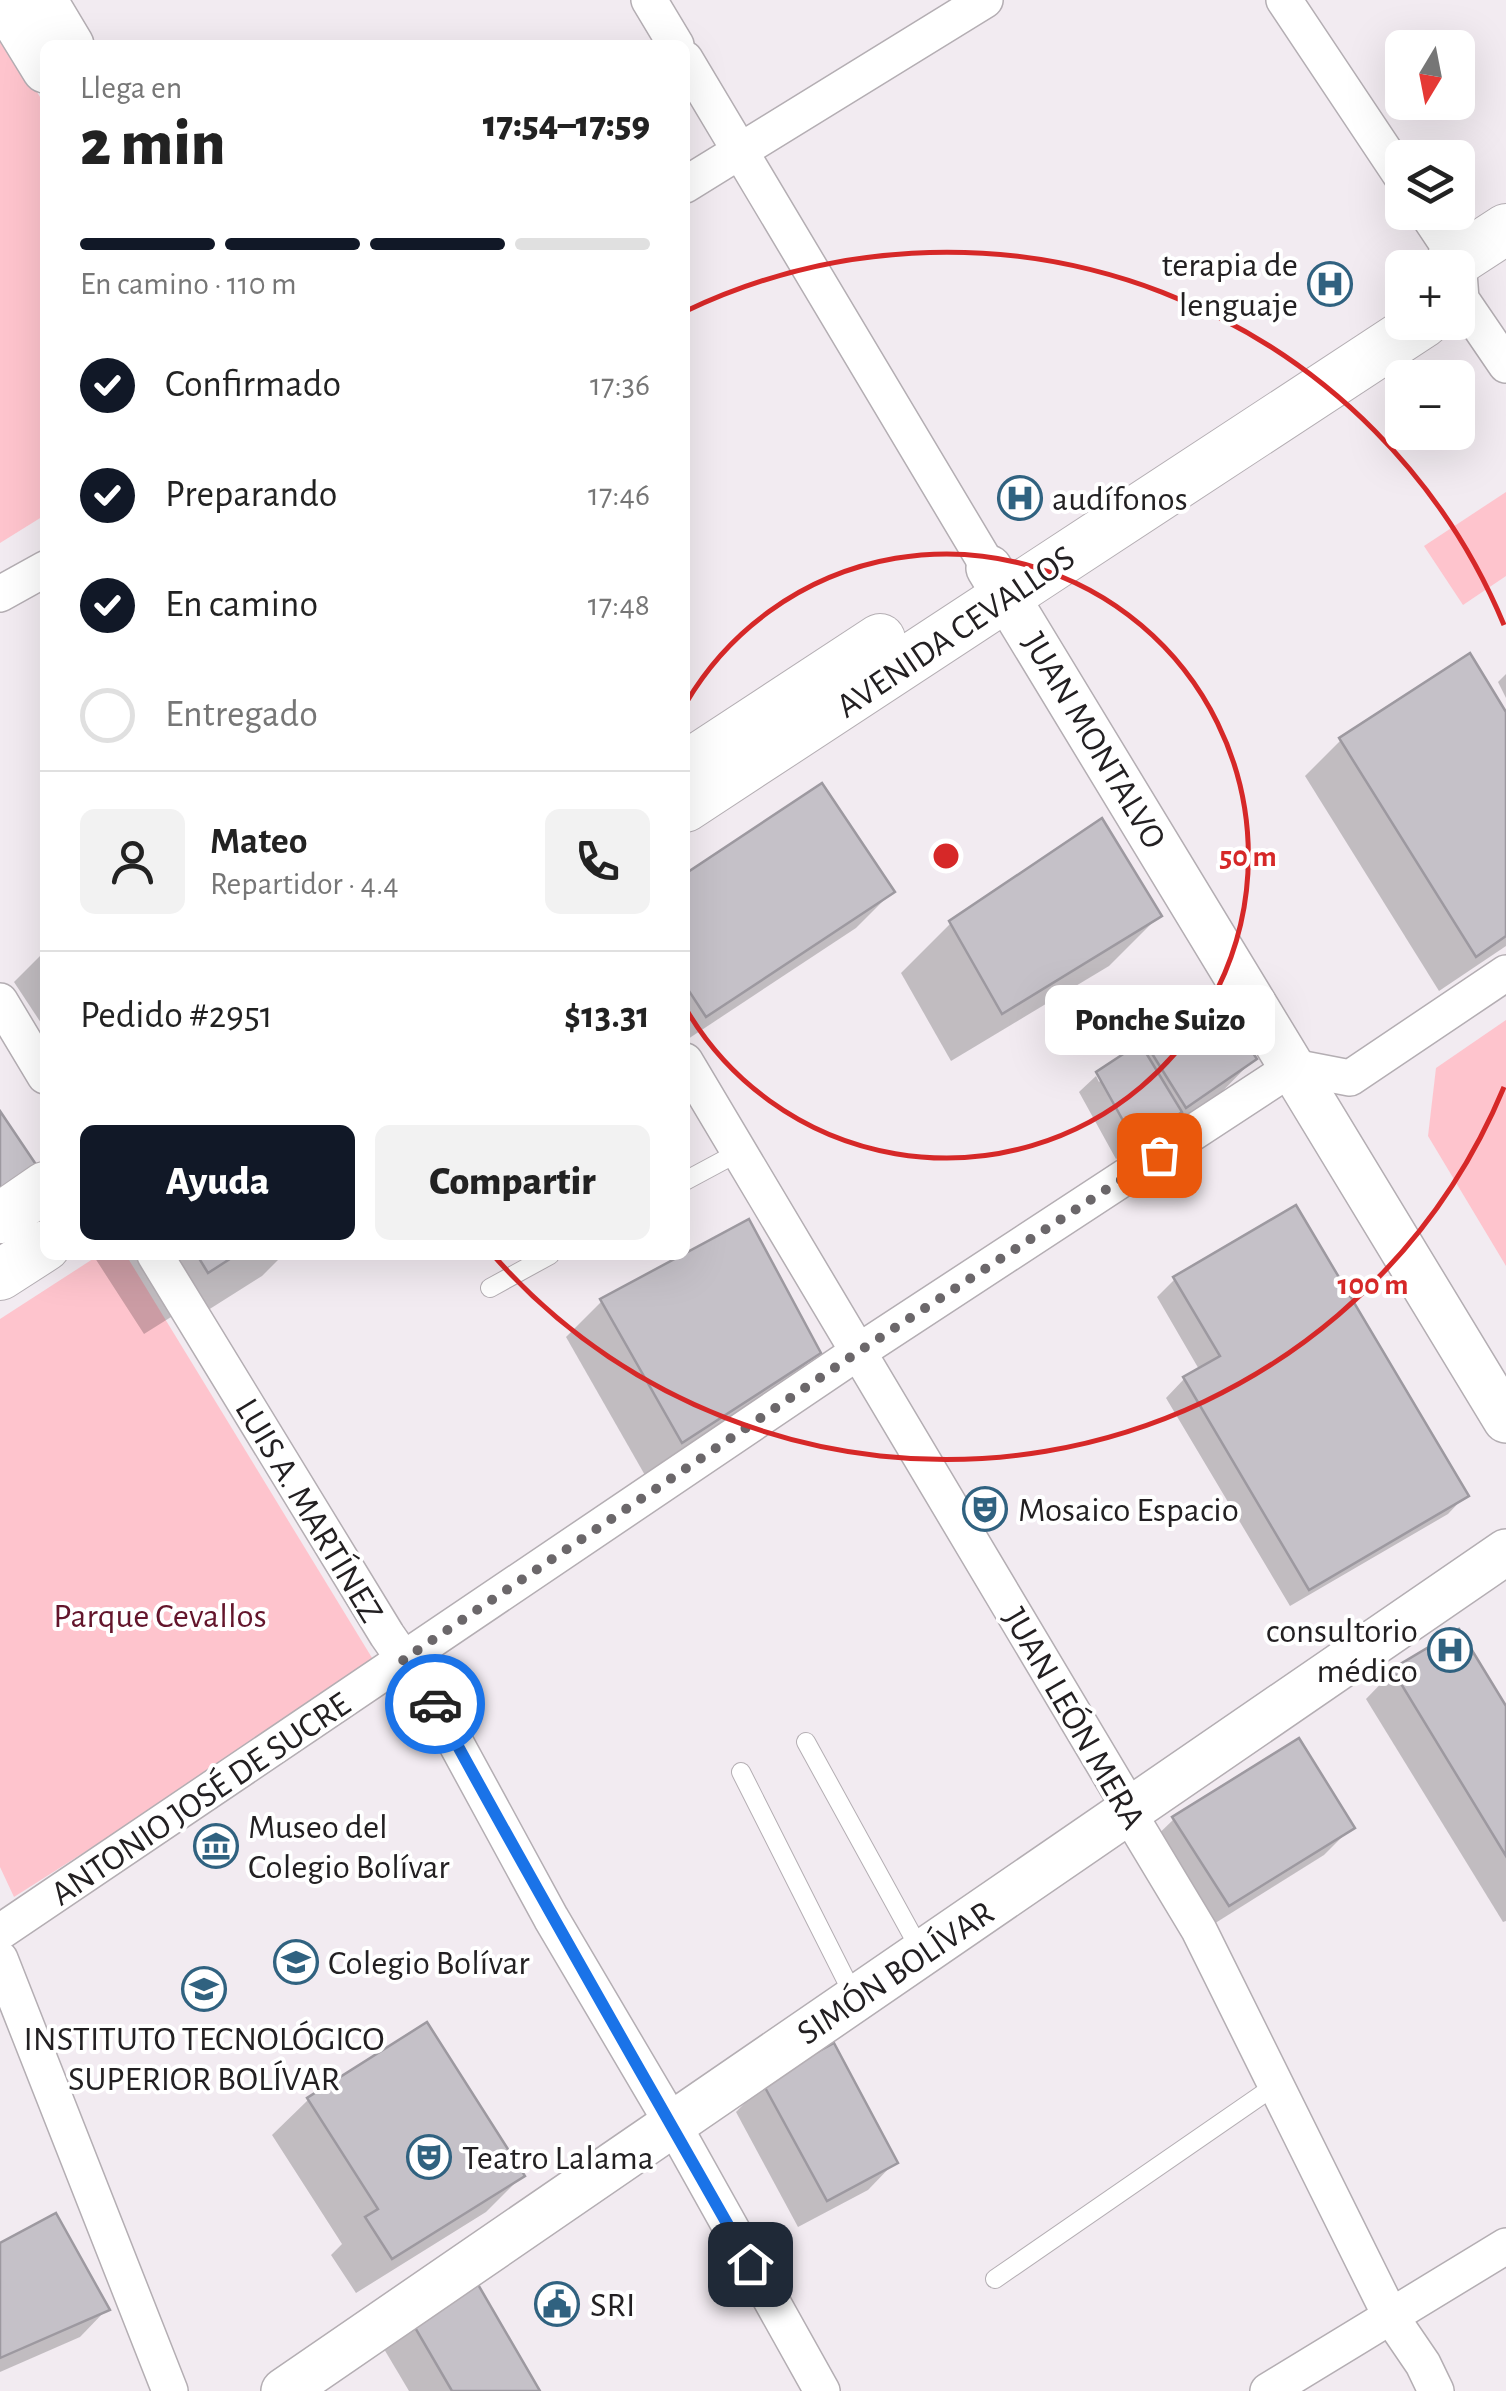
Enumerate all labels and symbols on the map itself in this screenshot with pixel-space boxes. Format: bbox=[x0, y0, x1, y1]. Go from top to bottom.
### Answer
north arrow bbox=[1385, 30, 1475, 120]
place label: terapia de lenguaje bbox=[1162, 248, 1298, 323]
hospital icon: terapia de lenguaje bbox=[1307, 261, 1353, 307]
hospital icon: audífonos bbox=[997, 475, 1043, 521]
place label: audífonos bbox=[1052, 482, 1188, 517]
street label: AVENIDA CEVALLOS bbox=[831, 540, 1081, 725]
street label: JUAN MONTALVO bbox=[1016, 627, 1172, 855]
centre of rings bbox=[928, 838, 964, 874]
text: 50 m bbox=[1219, 842, 1277, 872]
callout: Ponche Suizo bbox=[1044, 985, 1274, 1055]
pin bbox=[1117, 1113, 1202, 1198]
text: 100 m bbox=[1338, 1270, 1408, 1300]
street label: LUIS A. MARTÍNEZ bbox=[228, 1392, 391, 1629]
theatre icon: Mosaico Espacio bbox=[962, 1486, 1008, 1532]
place label: Mosaico Espacio bbox=[1018, 1493, 1239, 1528]
park label: Parque Cevallos bbox=[53, 1599, 267, 1634]
street label: JUAN LEÓN MERA bbox=[996, 1601, 1153, 1835]
place label: consultorio médico bbox=[1266, 1614, 1418, 1689]
hospital icon: consultorio médico bbox=[1427, 1627, 1473, 1673]
courier bbox=[385, 1654, 485, 1754]
street label: ANTONIO JOSÉ DE SUCRE bbox=[44, 1685, 357, 1912]
place label: Museo del Colegio Bolívar bbox=[248, 1810, 450, 1885]
museum icon: Museo del Colegio Bolívar bbox=[193, 1823, 239, 1869]
street label: SIMÓN BOLÍVAR bbox=[790, 1893, 1000, 2052]
school or university icon: Colegio Bolívar bbox=[273, 1939, 319, 1985]
place label: Colegio Bolívar bbox=[328, 1946, 530, 1981]
school or university icon: INSTITUTO TECNOLÓGICO SUPERIOR BOLÍVAR bbox=[181, 1966, 227, 2012]
place label: INSTITUTO TECNOLÓGICO SUPERIOR BOLÍVAR bbox=[23, 2020, 385, 2097]
theatre icon: Teatro Lalama bbox=[406, 2134, 452, 2180]
place label: Teatro Lalama bbox=[462, 2141, 654, 2176]
pin bbox=[708, 2222, 793, 2307]
public building icon: SRI bbox=[534, 2281, 580, 2327]
place label: SRI bbox=[590, 2288, 635, 2323]

